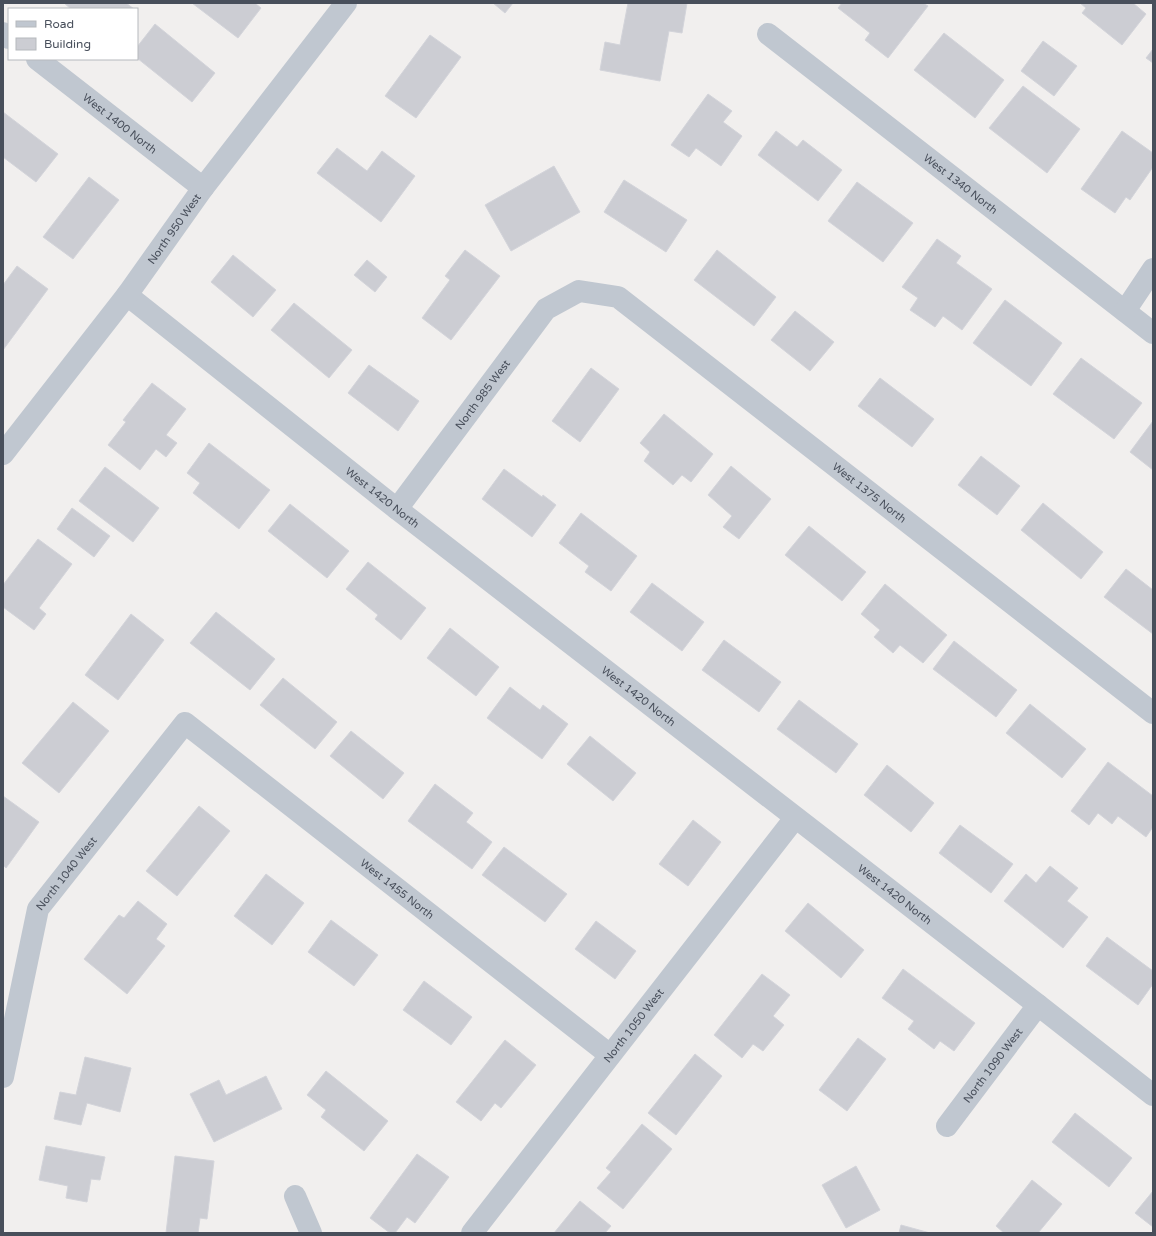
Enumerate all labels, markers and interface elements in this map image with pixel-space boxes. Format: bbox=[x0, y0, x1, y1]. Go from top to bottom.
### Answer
legend bbox=[8, 8, 138, 60]
text: Road bbox=[44, 17, 74, 31]
text: Building bbox=[44, 37, 91, 51]
street label: West 1400 North bbox=[80, 91, 159, 157]
street label: West 1340 North bbox=[921, 151, 1000, 217]
street label: North 950 West bbox=[145, 191, 204, 267]
street label: North 985 West bbox=[453, 357, 513, 432]
street label: West 1375 North bbox=[830, 460, 909, 526]
street label: West 1420 North bbox=[343, 465, 422, 531]
street label: West 1420 North bbox=[599, 664, 678, 729]
street label: North 1040 West bbox=[33, 834, 100, 913]
street label: West 1455 North bbox=[357, 856, 437, 922]
street label: West 1420 North bbox=[855, 862, 934, 927]
street label: North 1050 West bbox=[601, 986, 667, 1065]
street label: North 1090 West bbox=[961, 1026, 1025, 1106]

